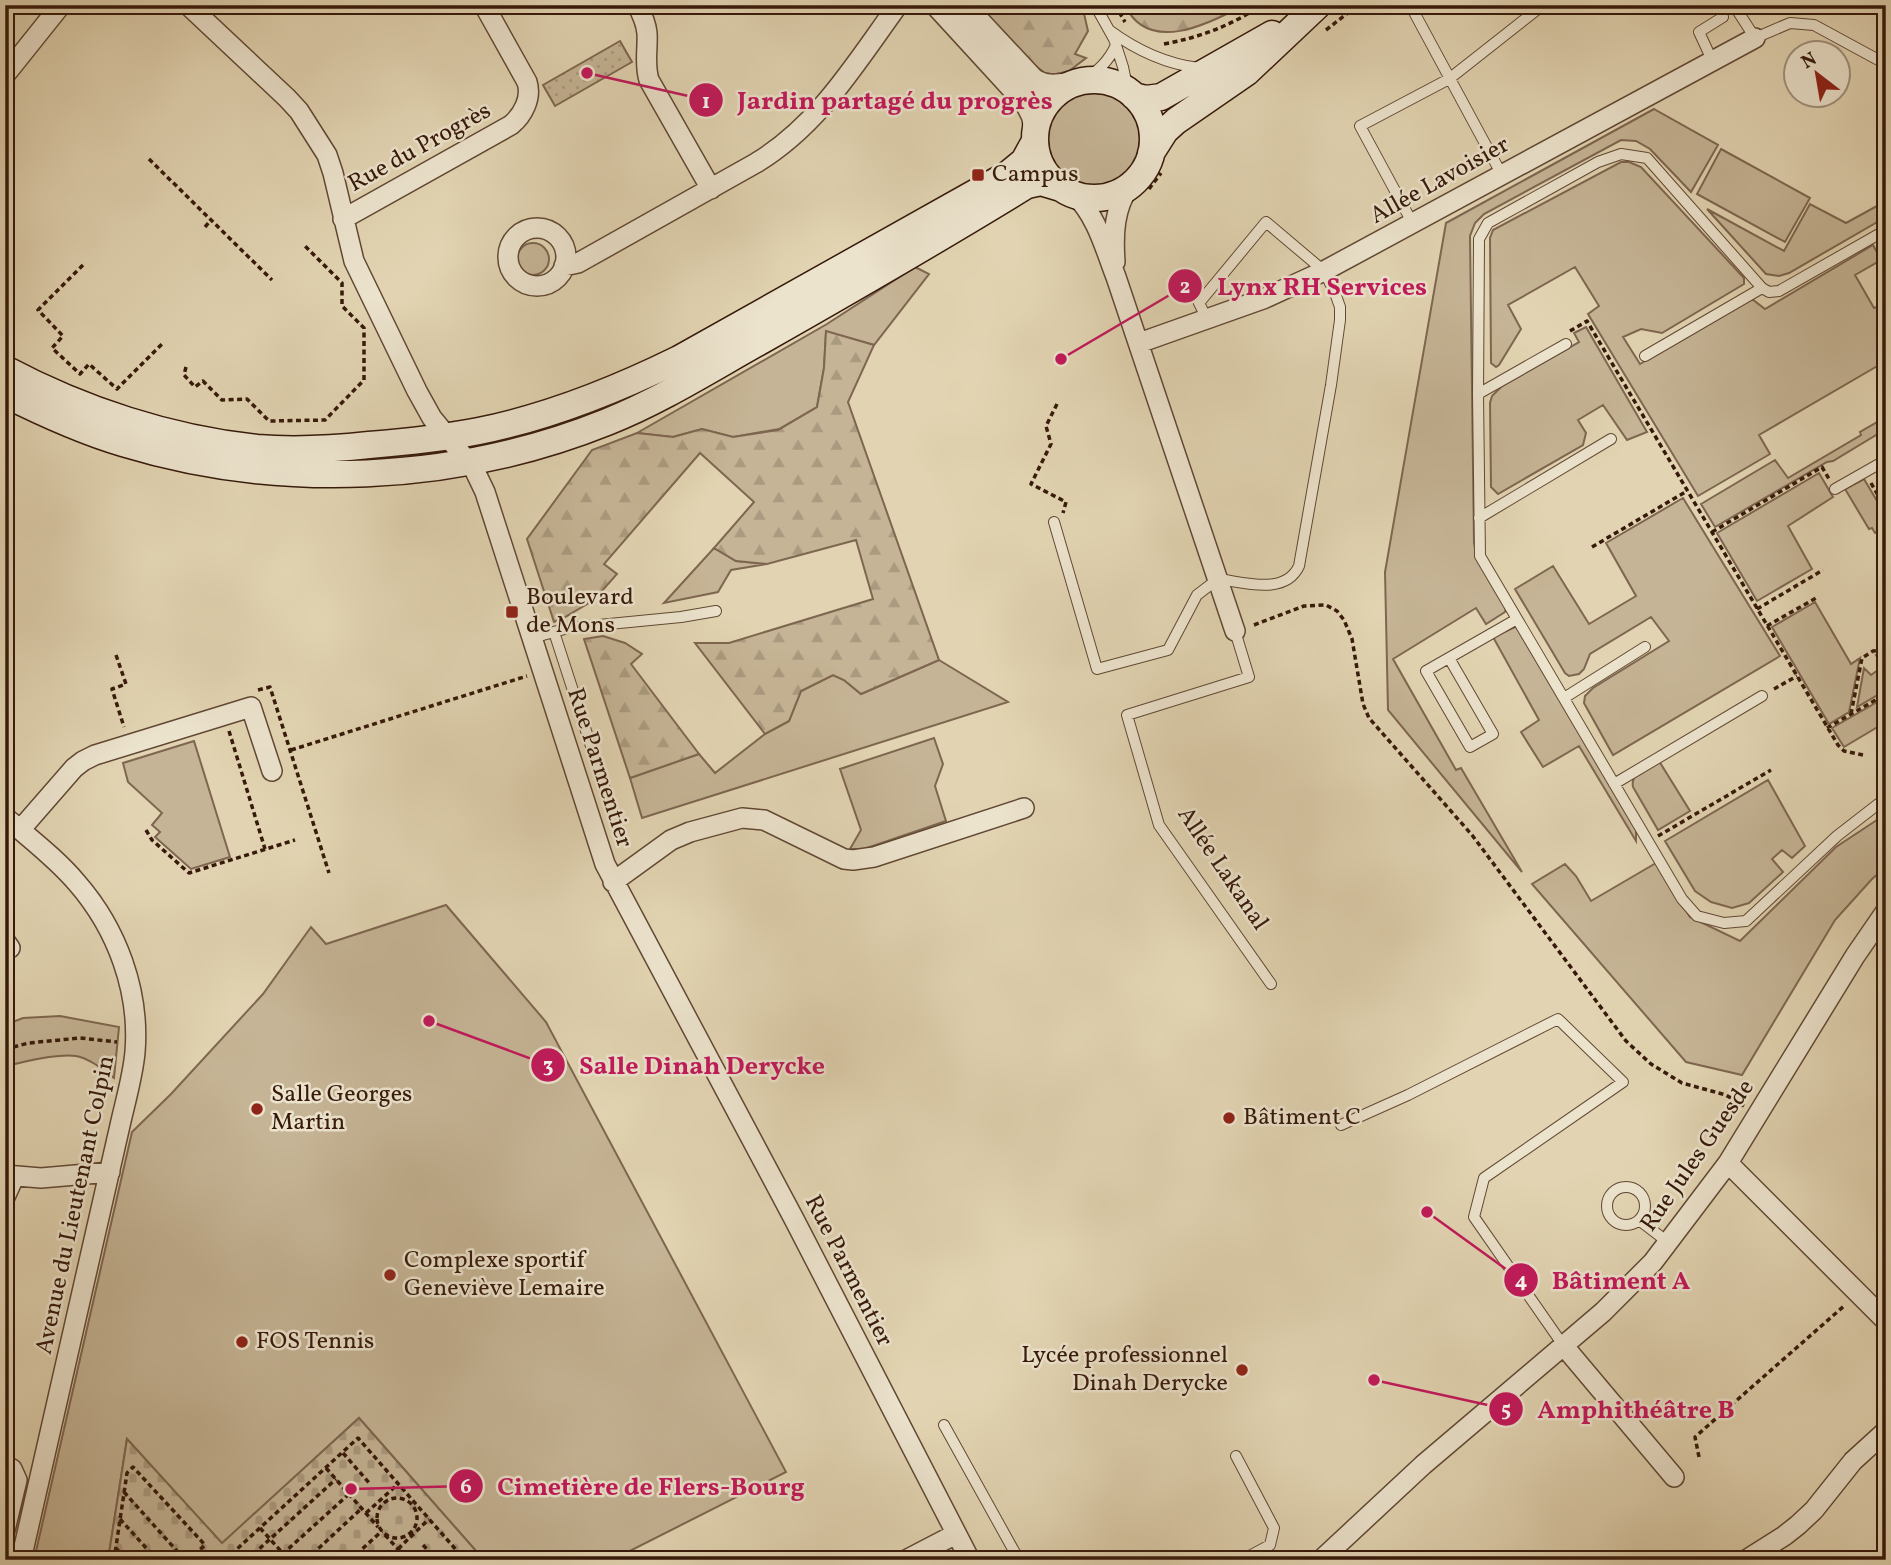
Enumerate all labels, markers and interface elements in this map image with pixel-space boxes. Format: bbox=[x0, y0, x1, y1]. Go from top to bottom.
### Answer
north arrow bbox=[1783, 38, 1853, 108]
text: N bbox=[1797, 46, 1822, 76]
callout: Jardin partagé du progrès bbox=[688, 77, 1067, 124]
text: Jardin partagé du progrès bbox=[736, 84, 1053, 120]
text: 1 bbox=[702, 88, 710, 117]
street label: Rue du Progrès bbox=[342, 95, 498, 201]
street label: Allée Lavoisier bbox=[1364, 129, 1516, 233]
place label: Campus bbox=[992, 158, 1078, 192]
marker: Campus bbox=[970, 167, 986, 183]
callout: Lynx RH Services bbox=[1168, 262, 1441, 309]
text: Lynx RH Services bbox=[1217, 270, 1427, 306]
text: 2 bbox=[1180, 273, 1190, 302]
place label: Boulevard de Mons bbox=[526, 581, 634, 643]
marker: Boulevard de Mons bbox=[504, 604, 520, 620]
street label: Rue Parmentier bbox=[557, 684, 641, 852]
street label: Allée Lakanal bbox=[1168, 800, 1276, 938]
callout: Salle Dinah Derycke bbox=[530, 1041, 839, 1088]
text: Salle Dinah Derycke bbox=[579, 1049, 825, 1085]
street label: Avenue du Lieutenant Colpin bbox=[28, 1052, 124, 1358]
text: 3 bbox=[543, 1052, 553, 1081]
street label: Rue Jules Guesde bbox=[1633, 1073, 1763, 1239]
place label: Salle Georges Martin bbox=[271, 1078, 412, 1140]
marker: Salle Georges Martin bbox=[249, 1101, 265, 1117]
place label: Bâtiment C bbox=[1243, 1101, 1361, 1135]
marker: Bâtiment C bbox=[1221, 1110, 1237, 1126]
street label: Rue Parmentier bbox=[795, 1189, 901, 1353]
place label: Complexe sportif Geneviève Lemaire bbox=[404, 1244, 605, 1306]
callout: Bâtiment A bbox=[1503, 1256, 1705, 1303]
text: Bâtiment A bbox=[1552, 1264, 1691, 1300]
marker: Complexe sportif Geneviève Lemaire bbox=[382, 1267, 398, 1283]
text: 4 bbox=[1515, 1267, 1528, 1296]
place label: FOS Tennis bbox=[256, 1325, 374, 1359]
marker: FOS Tennis bbox=[234, 1334, 250, 1350]
place label: Lycée professionnel Dinah Derycke bbox=[1021, 1339, 1228, 1401]
marker: Lycée professionnel Dinah Derycke bbox=[1234, 1362, 1250, 1378]
callout: Amphithéâtre B bbox=[1489, 1385, 1749, 1432]
text: Amphithéâtre B bbox=[1537, 1393, 1735, 1429]
text: 5 bbox=[1501, 1396, 1511, 1425]
callout: Cimetière de Flers-Bourg bbox=[448, 1463, 819, 1510]
text: Cimetière de Flers-Bourg bbox=[497, 1470, 805, 1506]
text: 6 bbox=[460, 1473, 472, 1502]

